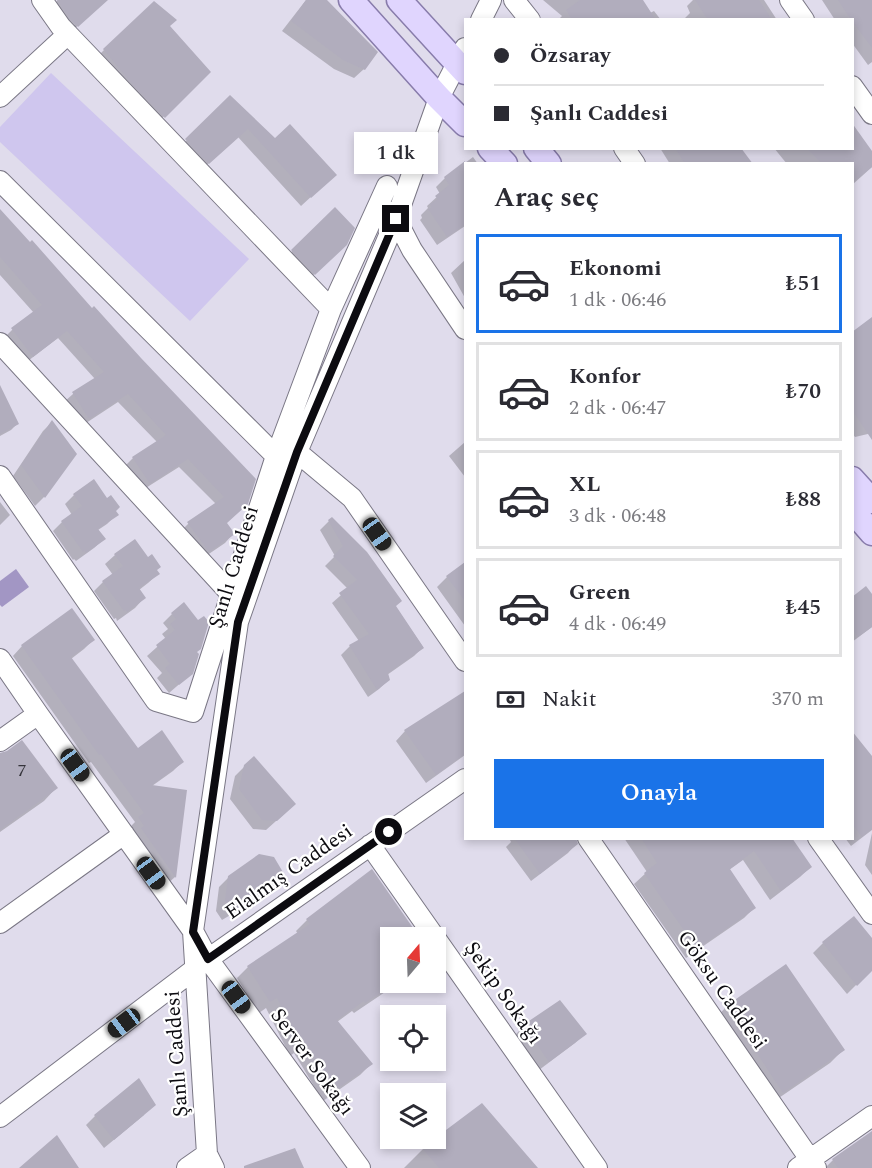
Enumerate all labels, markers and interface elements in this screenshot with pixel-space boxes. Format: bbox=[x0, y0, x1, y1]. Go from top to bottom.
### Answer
text: Özsaray bbox=[530, 39, 611, 72]
text: Şanlı Caddesi bbox=[530, 97, 668, 130]
callout: 1 dk bbox=[354, 132, 438, 174]
text: 1 dk bbox=[377, 138, 415, 168]
text: Araç seç bbox=[494, 177, 599, 219]
route end bbox=[382, 205, 409, 232]
text: Ekonomi bbox=[569, 252, 662, 285]
icon: car bbox=[497, 257, 551, 311]
text: ₺51 bbox=[786, 267, 821, 300]
text: 1 dk · 06:46 bbox=[569, 285, 666, 315]
text: Konfor bbox=[569, 360, 641, 393]
icon: car bbox=[497, 365, 551, 419]
text: ₺70 bbox=[786, 375, 821, 408]
text: 2 dk · 06:47 bbox=[569, 393, 666, 423]
text: XL bbox=[569, 468, 600, 501]
icon: car bbox=[497, 473, 551, 527]
text: ₺88 bbox=[786, 483, 821, 516]
text: 3 dk · 06:48 bbox=[569, 501, 666, 531]
street label: Şanlı Caddesi bbox=[200, 502, 268, 632]
car bbox=[359, 514, 395, 554]
text: Green bbox=[569, 576, 631, 609]
icon: car bbox=[497, 581, 551, 635]
text: ₺45 bbox=[786, 591, 821, 624]
text: 4 dk · 06:49 bbox=[569, 609, 666, 639]
icon: cash bbox=[494, 683, 527, 716]
text: Nakit bbox=[542, 683, 597, 716]
text: 370 m bbox=[772, 684, 824, 714]
car bbox=[57, 745, 93, 785]
house number: 7 bbox=[18, 757, 27, 784]
button: Onayla bbox=[494, 759, 824, 828]
street label: Elalmış Caddesi bbox=[218, 816, 360, 928]
route start bbox=[375, 818, 402, 845]
car bbox=[133, 853, 169, 893]
street label: Göksu Caddesi bbox=[669, 924, 775, 1056]
north arrow bbox=[380, 927, 446, 993]
map controls bbox=[380, 927, 446, 1149]
street label: Şekip Sokağı bbox=[456, 935, 550, 1051]
car bbox=[218, 977, 254, 1017]
street label: Şanlı Caddesi bbox=[157, 990, 197, 1118]
street label: Server Sokağı bbox=[262, 1001, 362, 1123]
car bbox=[104, 1005, 144, 1041]
button: locate bbox=[380, 1005, 446, 1071]
button: layers bbox=[380, 1083, 446, 1149]

